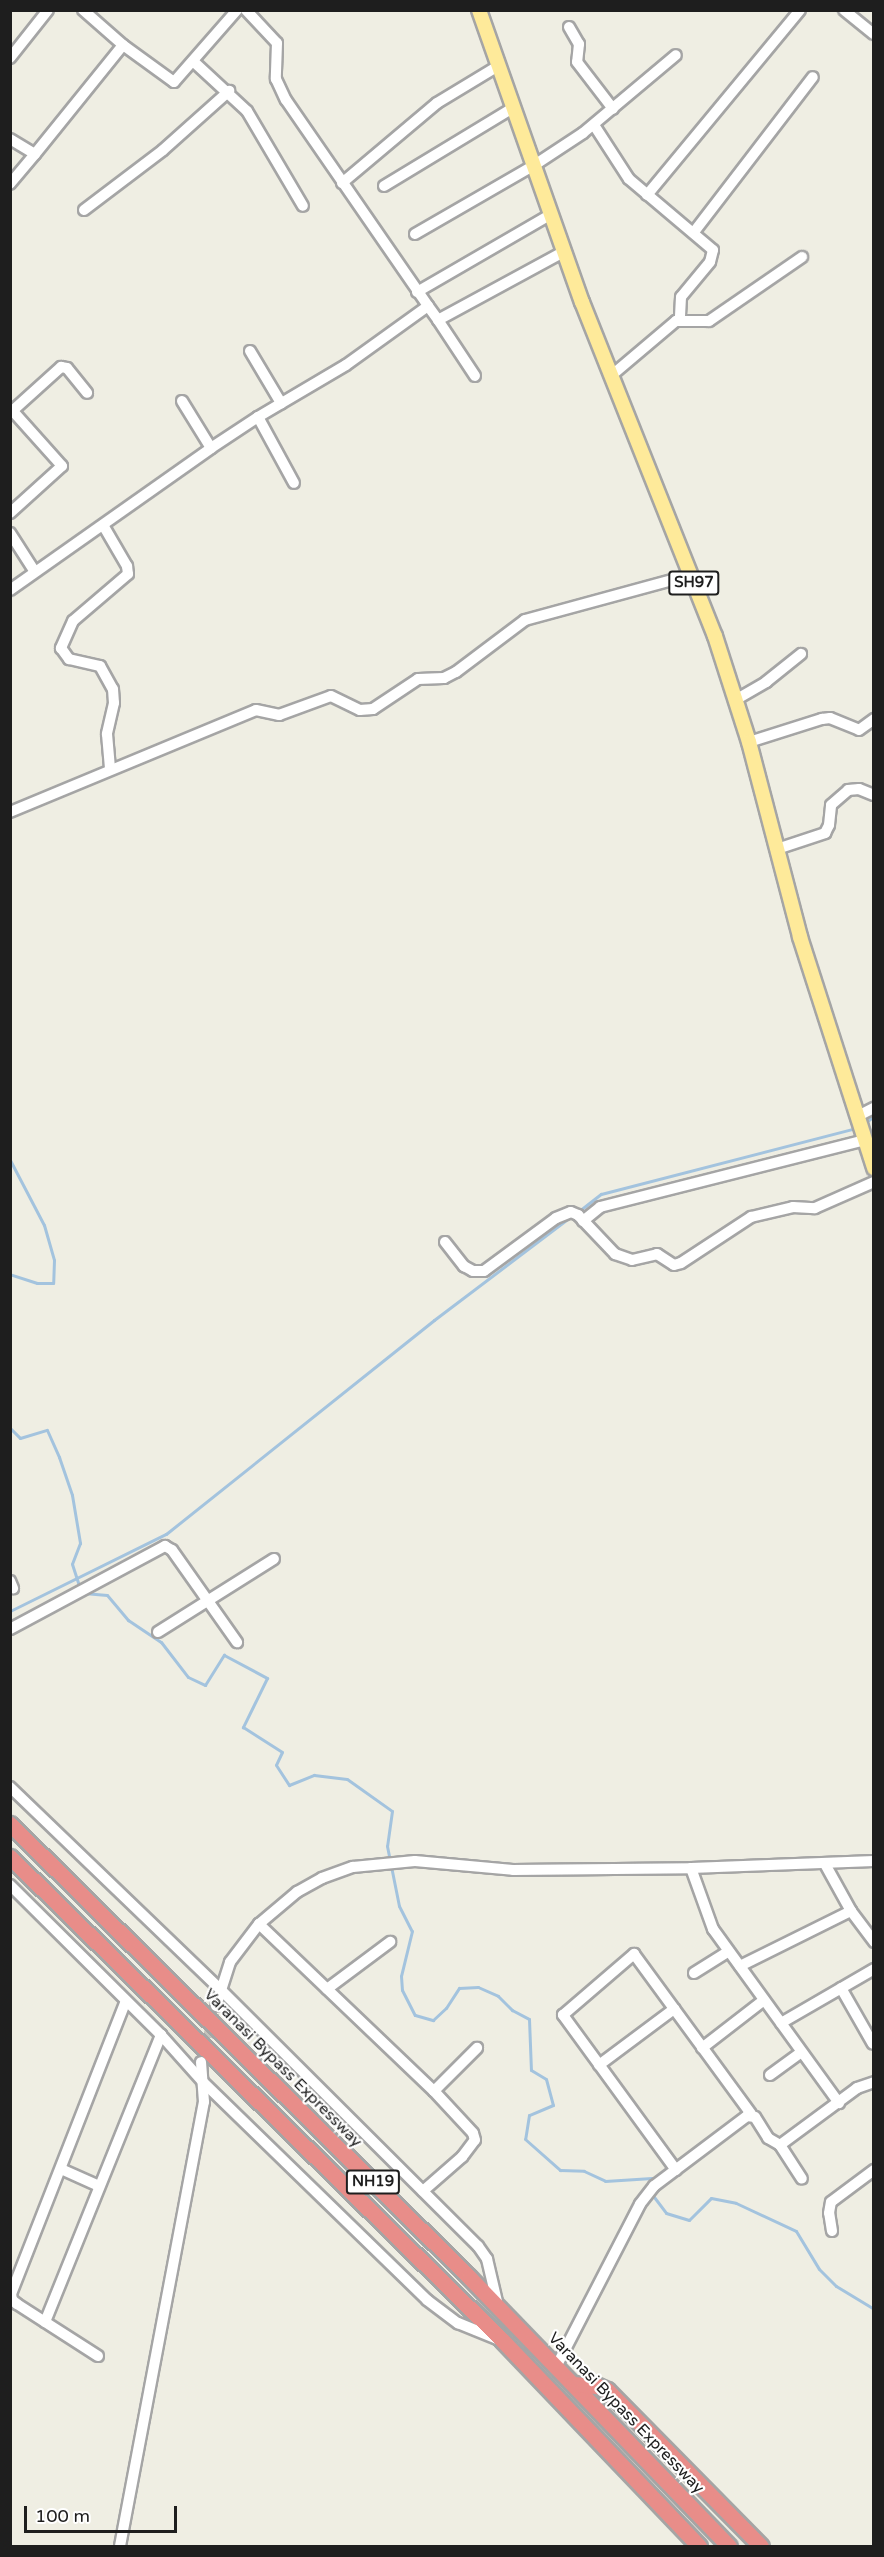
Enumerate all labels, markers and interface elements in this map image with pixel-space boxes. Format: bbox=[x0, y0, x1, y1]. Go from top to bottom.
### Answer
road number: SH97 bbox=[667, 571, 721, 595]
street label: Varanasi Bypass Expressway bbox=[200, 1985, 366, 2151]
road number: NH19 bbox=[344, 2170, 401, 2194]
street label: Varanasi Bypass Expressway bbox=[544, 2329, 708, 2497]
scale bar bbox=[27, 2494, 180, 2532]
text: 100 m bbox=[35, 2505, 90, 2527]

